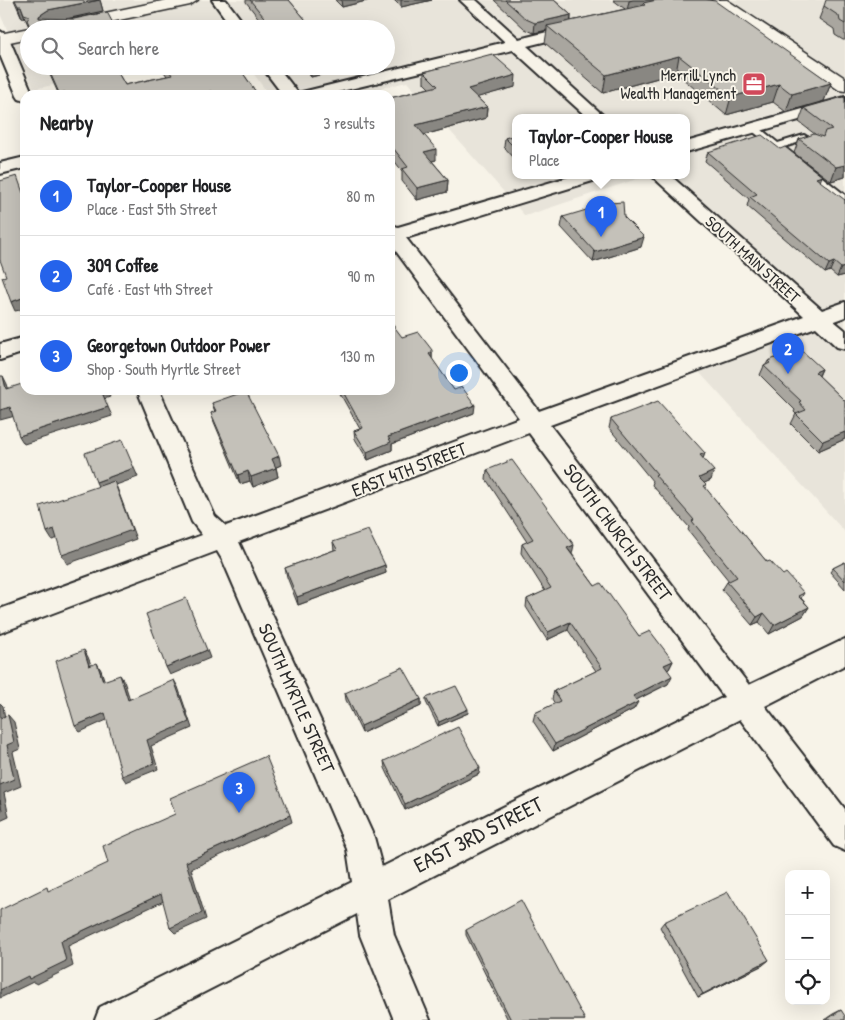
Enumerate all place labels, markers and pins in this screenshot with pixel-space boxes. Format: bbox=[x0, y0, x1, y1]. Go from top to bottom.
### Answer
place label: Merrill Lynch Wealth Management bbox=[621, 64, 736, 104]
office icon: Merrill Lynch Wealth Management bbox=[741, 71, 767, 97]
pin: 1 bbox=[585, 196, 617, 237]
pin: 2 bbox=[772, 333, 804, 374]
pin: 3 bbox=[223, 772, 255, 813]

